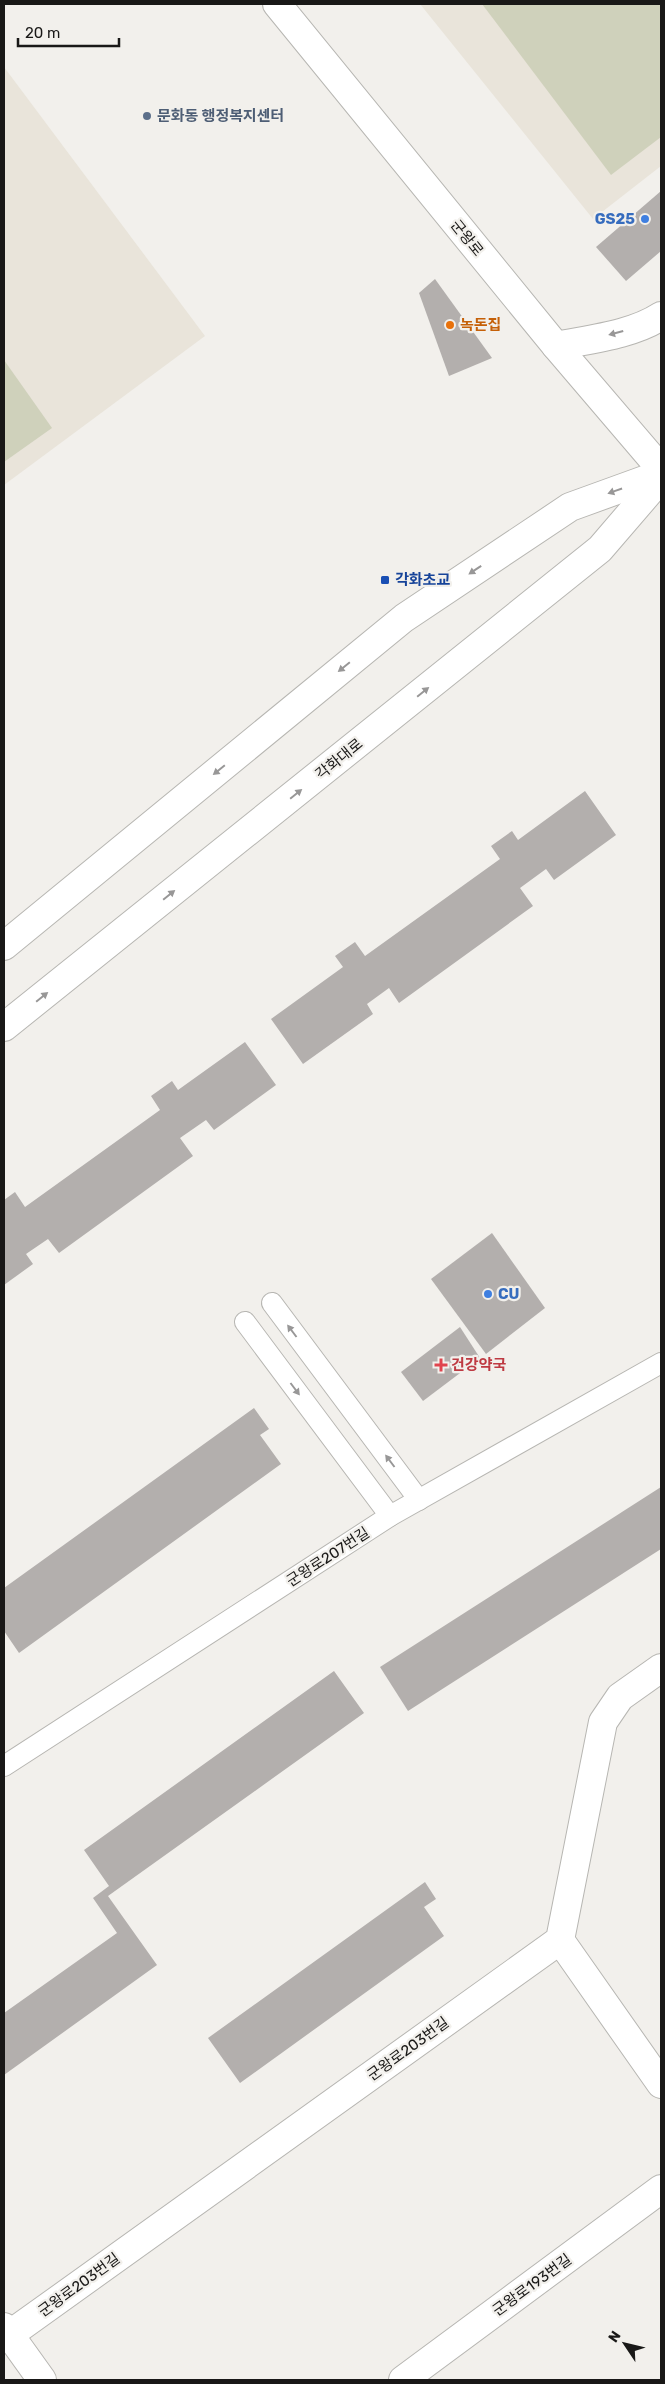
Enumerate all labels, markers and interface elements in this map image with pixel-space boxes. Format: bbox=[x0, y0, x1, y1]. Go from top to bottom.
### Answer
scale bar bbox=[18, 15, 119, 47]
text: 20 m bbox=[25, 24, 60, 42]
place label: 문화동 행정복지센터 bbox=[157, 107, 284, 125]
marker: 문화동 행정복지센터 bbox=[141, 110, 153, 122]
place label: GS25 bbox=[595, 210, 635, 228]
marker: GS25 bbox=[639, 213, 651, 225]
street label: 군왕로 bbox=[447, 216, 487, 260]
place label: 녹돈집 bbox=[460, 316, 501, 334]
marker: 녹돈집 bbox=[444, 319, 456, 331]
one-way arrow bbox=[608, 329, 623, 337]
one-way arrow bbox=[608, 488, 623, 495]
one-way arrow bbox=[468, 566, 482, 575]
place label: 각화초교 bbox=[395, 571, 450, 589]
marker: 각화초교 bbox=[379, 574, 391, 586]
one-way arrow bbox=[339, 661, 351, 673]
one-way arrow bbox=[416, 687, 429, 698]
street label: 각화대로 bbox=[312, 735, 366, 783]
one-way arrow bbox=[213, 764, 225, 775]
one-way arrow bbox=[289, 788, 302, 799]
one-way arrow bbox=[162, 890, 175, 901]
one-way arrow bbox=[35, 991, 48, 1002]
place label: CU bbox=[498, 1285, 519, 1303]
marker: CU bbox=[482, 1288, 494, 1300]
one-way arrow bbox=[287, 1325, 298, 1338]
place label: 건강약국 bbox=[451, 1356, 506, 1374]
marker: 건강약국 bbox=[435, 1359, 447, 1371]
one-way arrow bbox=[290, 1382, 300, 1396]
one-way arrow bbox=[385, 1454, 395, 1468]
street label: 군왕로207번길 bbox=[283, 1524, 373, 1590]
street label: 군왕로203번길 bbox=[364, 2013, 452, 2085]
street label: 군왕로203번길 bbox=[35, 2249, 123, 2321]
street label: 군왕로193번길 bbox=[489, 2250, 575, 2320]
north arrow bbox=[600, 2319, 650, 2369]
text: N bbox=[605, 2328, 625, 2346]

